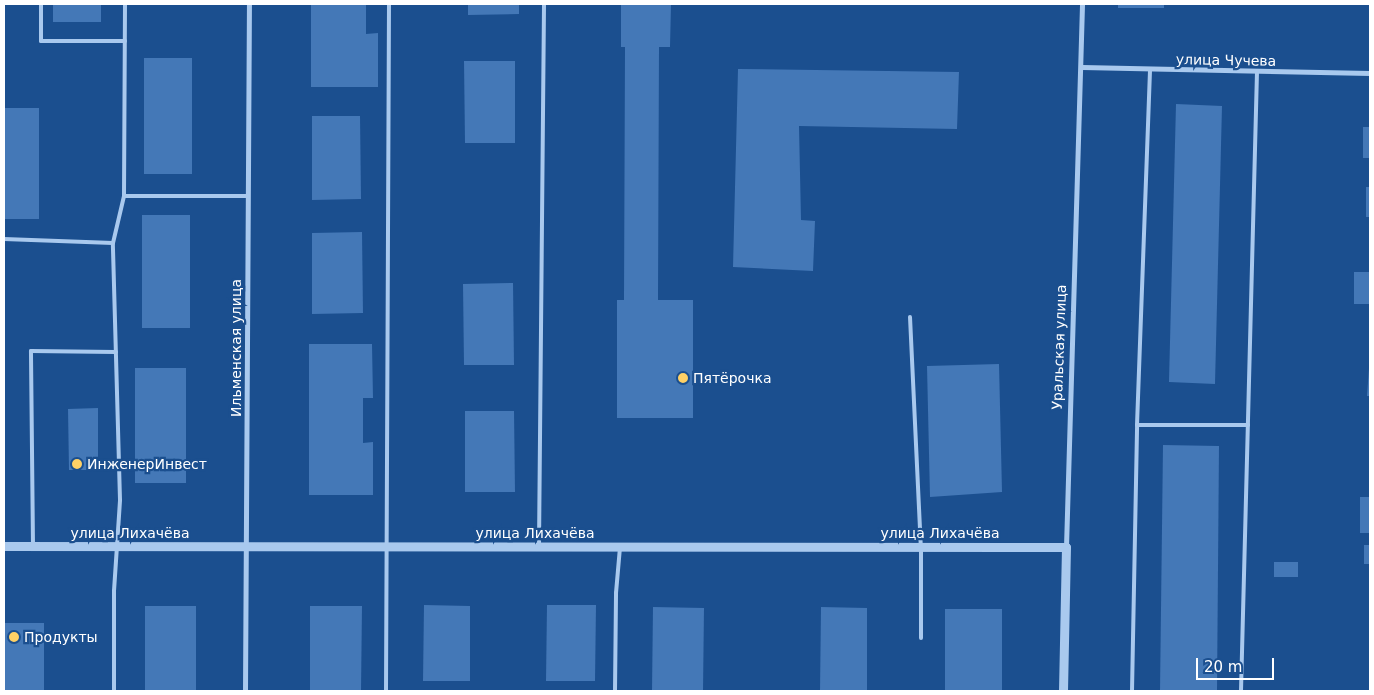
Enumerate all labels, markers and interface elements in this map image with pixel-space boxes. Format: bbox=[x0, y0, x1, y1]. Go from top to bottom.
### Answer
street label: улица Чучева bbox=[1176, 51, 1276, 69]
street label: Ильменская улица bbox=[228, 279, 244, 417]
street label: Уральская улица bbox=[1048, 284, 1070, 410]
place label: Пятёрочка bbox=[693, 370, 771, 386]
marker: Пятёрочка bbox=[677, 372, 689, 384]
place label: ИнженерИнвест bbox=[87, 456, 207, 472]
marker: ИнженерИнвест bbox=[71, 458, 83, 470]
street label: улица Лихачёва bbox=[70, 525, 190, 541]
street label: улица Лихачёва bbox=[475, 525, 595, 541]
street label: улица Лихачёва bbox=[880, 525, 1000, 541]
place label: Продукты bbox=[24, 629, 98, 645]
marker: Продукты bbox=[8, 631, 20, 643]
scale bar bbox=[1199, 648, 1276, 680]
text: 20 m bbox=[1204, 658, 1242, 676]

